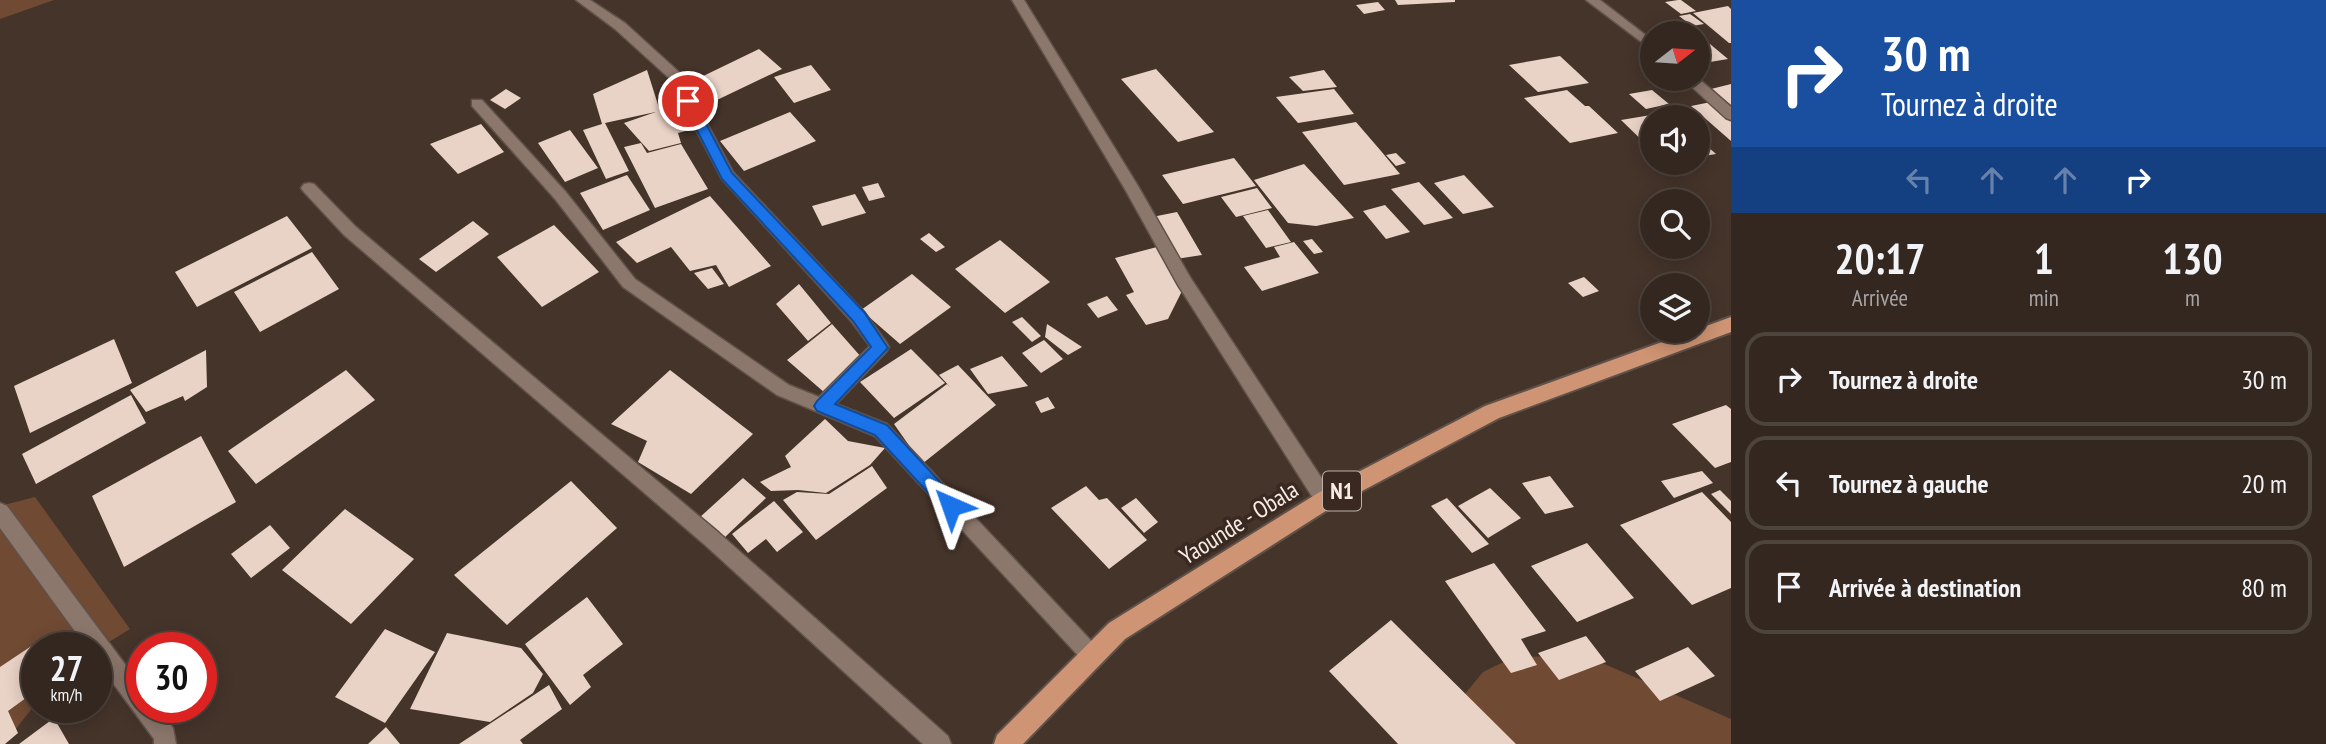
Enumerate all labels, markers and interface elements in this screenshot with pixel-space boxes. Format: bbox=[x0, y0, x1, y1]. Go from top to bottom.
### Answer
north arrow bbox=[1640, 21, 1710, 91]
map controls bbox=[1640, 21, 1710, 343]
text: 30 m bbox=[1881, 21, 1970, 85]
icon: right bbox=[1766, 28, 1857, 119]
pin bbox=[658, 71, 718, 131]
icon: arrive bbox=[669, 82, 707, 120]
text: Tournez à droite bbox=[1881, 83, 2058, 125]
button: sound bbox=[1640, 105, 1710, 175]
icon: left bbox=[1900, 161, 1938, 199]
icon: ahead bbox=[1973, 161, 2011, 199]
icon: ahead bbox=[2046, 161, 2084, 199]
icon: right bbox=[2119, 161, 2157, 199]
button: search bbox=[1640, 189, 1710, 259]
text: 20:17 bbox=[1834, 231, 1925, 286]
text: 1 bbox=[2034, 231, 2054, 286]
text: 130 bbox=[2162, 231, 2223, 286]
button: layers bbox=[1640, 273, 1710, 343]
text: Arrivée bbox=[1852, 283, 1908, 312]
text: min bbox=[2029, 283, 2059, 312]
text: m bbox=[2185, 283, 2200, 312]
icon: right bbox=[1770, 360, 1808, 398]
text: Tournez à droite bbox=[1829, 363, 1978, 396]
text: 30 m bbox=[2241, 363, 2287, 396]
icon: left bbox=[1770, 464, 1808, 502]
text: Tournez à gauche bbox=[1829, 467, 1989, 500]
text: 20 m bbox=[2241, 467, 2287, 500]
position arrow bbox=[914, 469, 988, 543]
road number: N1 bbox=[1323, 471, 1361, 510]
street label: Yaounde - Obala bbox=[1173, 474, 1304, 571]
icon: arrive bbox=[1770, 568, 1808, 606]
text: Arrivée à destination bbox=[1829, 571, 2021, 604]
text: 80 m bbox=[2241, 571, 2287, 604]
speed limit sign: 30 bbox=[126, 632, 217, 723]
text: 27 bbox=[50, 645, 83, 691]
text: km/h bbox=[51, 683, 82, 706]

